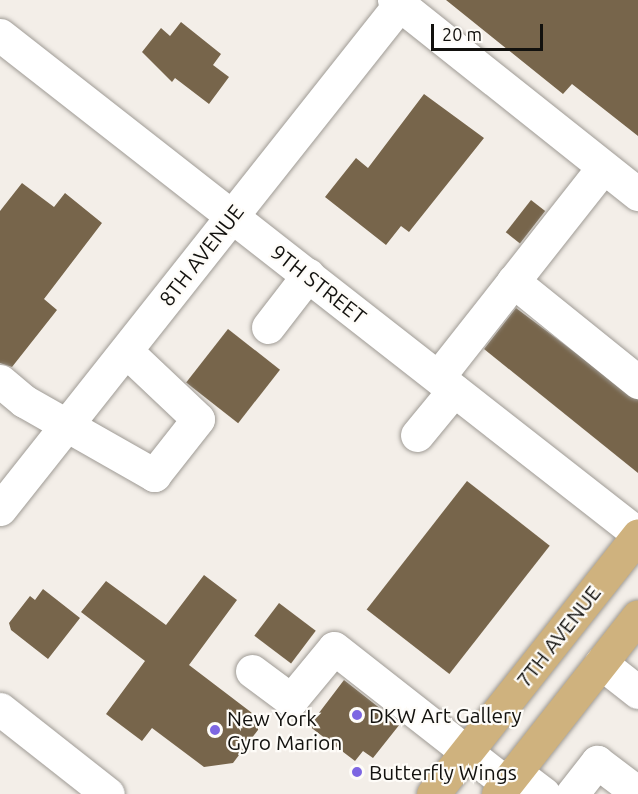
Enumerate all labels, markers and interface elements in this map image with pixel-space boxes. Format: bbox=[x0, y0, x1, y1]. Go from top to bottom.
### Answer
scale bar bbox=[434, 12, 546, 50]
text: 20 m bbox=[442, 24, 482, 44]
street label: 8TH AVENUE bbox=[154, 199, 248, 311]
street label: 9TH STREET bbox=[266, 239, 372, 329]
street label: 7TH AVENUE bbox=[511, 580, 605, 692]
place label: DKW Art Gallery bbox=[369, 702, 522, 728]
place label: New York Gyro Marion bbox=[227, 705, 342, 755]
marker: DKW Art Gallery bbox=[350, 708, 364, 722]
marker: New York Gyro Marion bbox=[208, 723, 222, 737]
place label: Butterfly Wings bbox=[369, 759, 517, 785]
marker: Butterfly Wings bbox=[350, 765, 364, 779]

